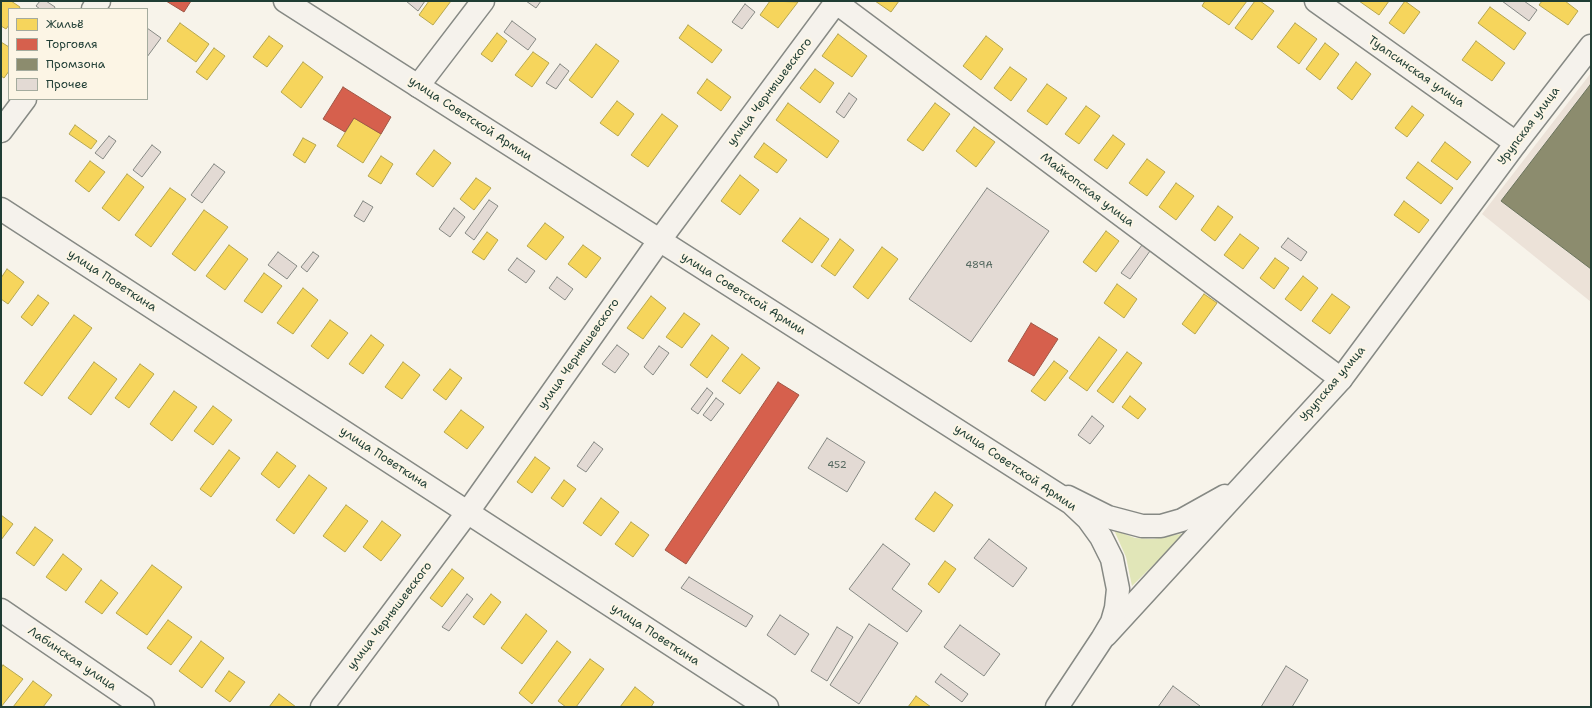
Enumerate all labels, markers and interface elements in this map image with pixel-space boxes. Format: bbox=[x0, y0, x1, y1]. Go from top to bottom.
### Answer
legend bbox=[8, 8, 148, 100]
text: Жильё bbox=[46, 16, 84, 32]
street label: Туапсинская улица bbox=[1365, 33, 1467, 111]
street label: улица Чернышевского bbox=[725, 35, 815, 149]
text: Торговля bbox=[46, 36, 98, 52]
text: Промзона bbox=[46, 56, 105, 72]
street label: улица Советской Армии bbox=[405, 74, 535, 164]
text: Прочее bbox=[46, 76, 88, 92]
street label: Урупская улица bbox=[1495, 84, 1563, 168]
street label: Майкопская улица bbox=[1037, 150, 1137, 230]
street label: улица Поветкина bbox=[65, 247, 159, 315]
street label: улица Советской Армии bbox=[678, 250, 808, 338]
house number: 489А bbox=[965, 259, 993, 271]
street label: улица Чернышевского bbox=[535, 296, 623, 412]
street label: Урупская улица bbox=[1297, 343, 1369, 425]
street label: улица Советской Армии bbox=[951, 422, 1079, 514]
street label: улица Поветкина bbox=[337, 424, 431, 492]
house number: 452 bbox=[827, 459, 847, 471]
street label: улица Чернышевского bbox=[345, 559, 435, 673]
street label: улица Поветкина bbox=[608, 601, 702, 669]
street label: Лабинская улица bbox=[25, 624, 119, 694]

